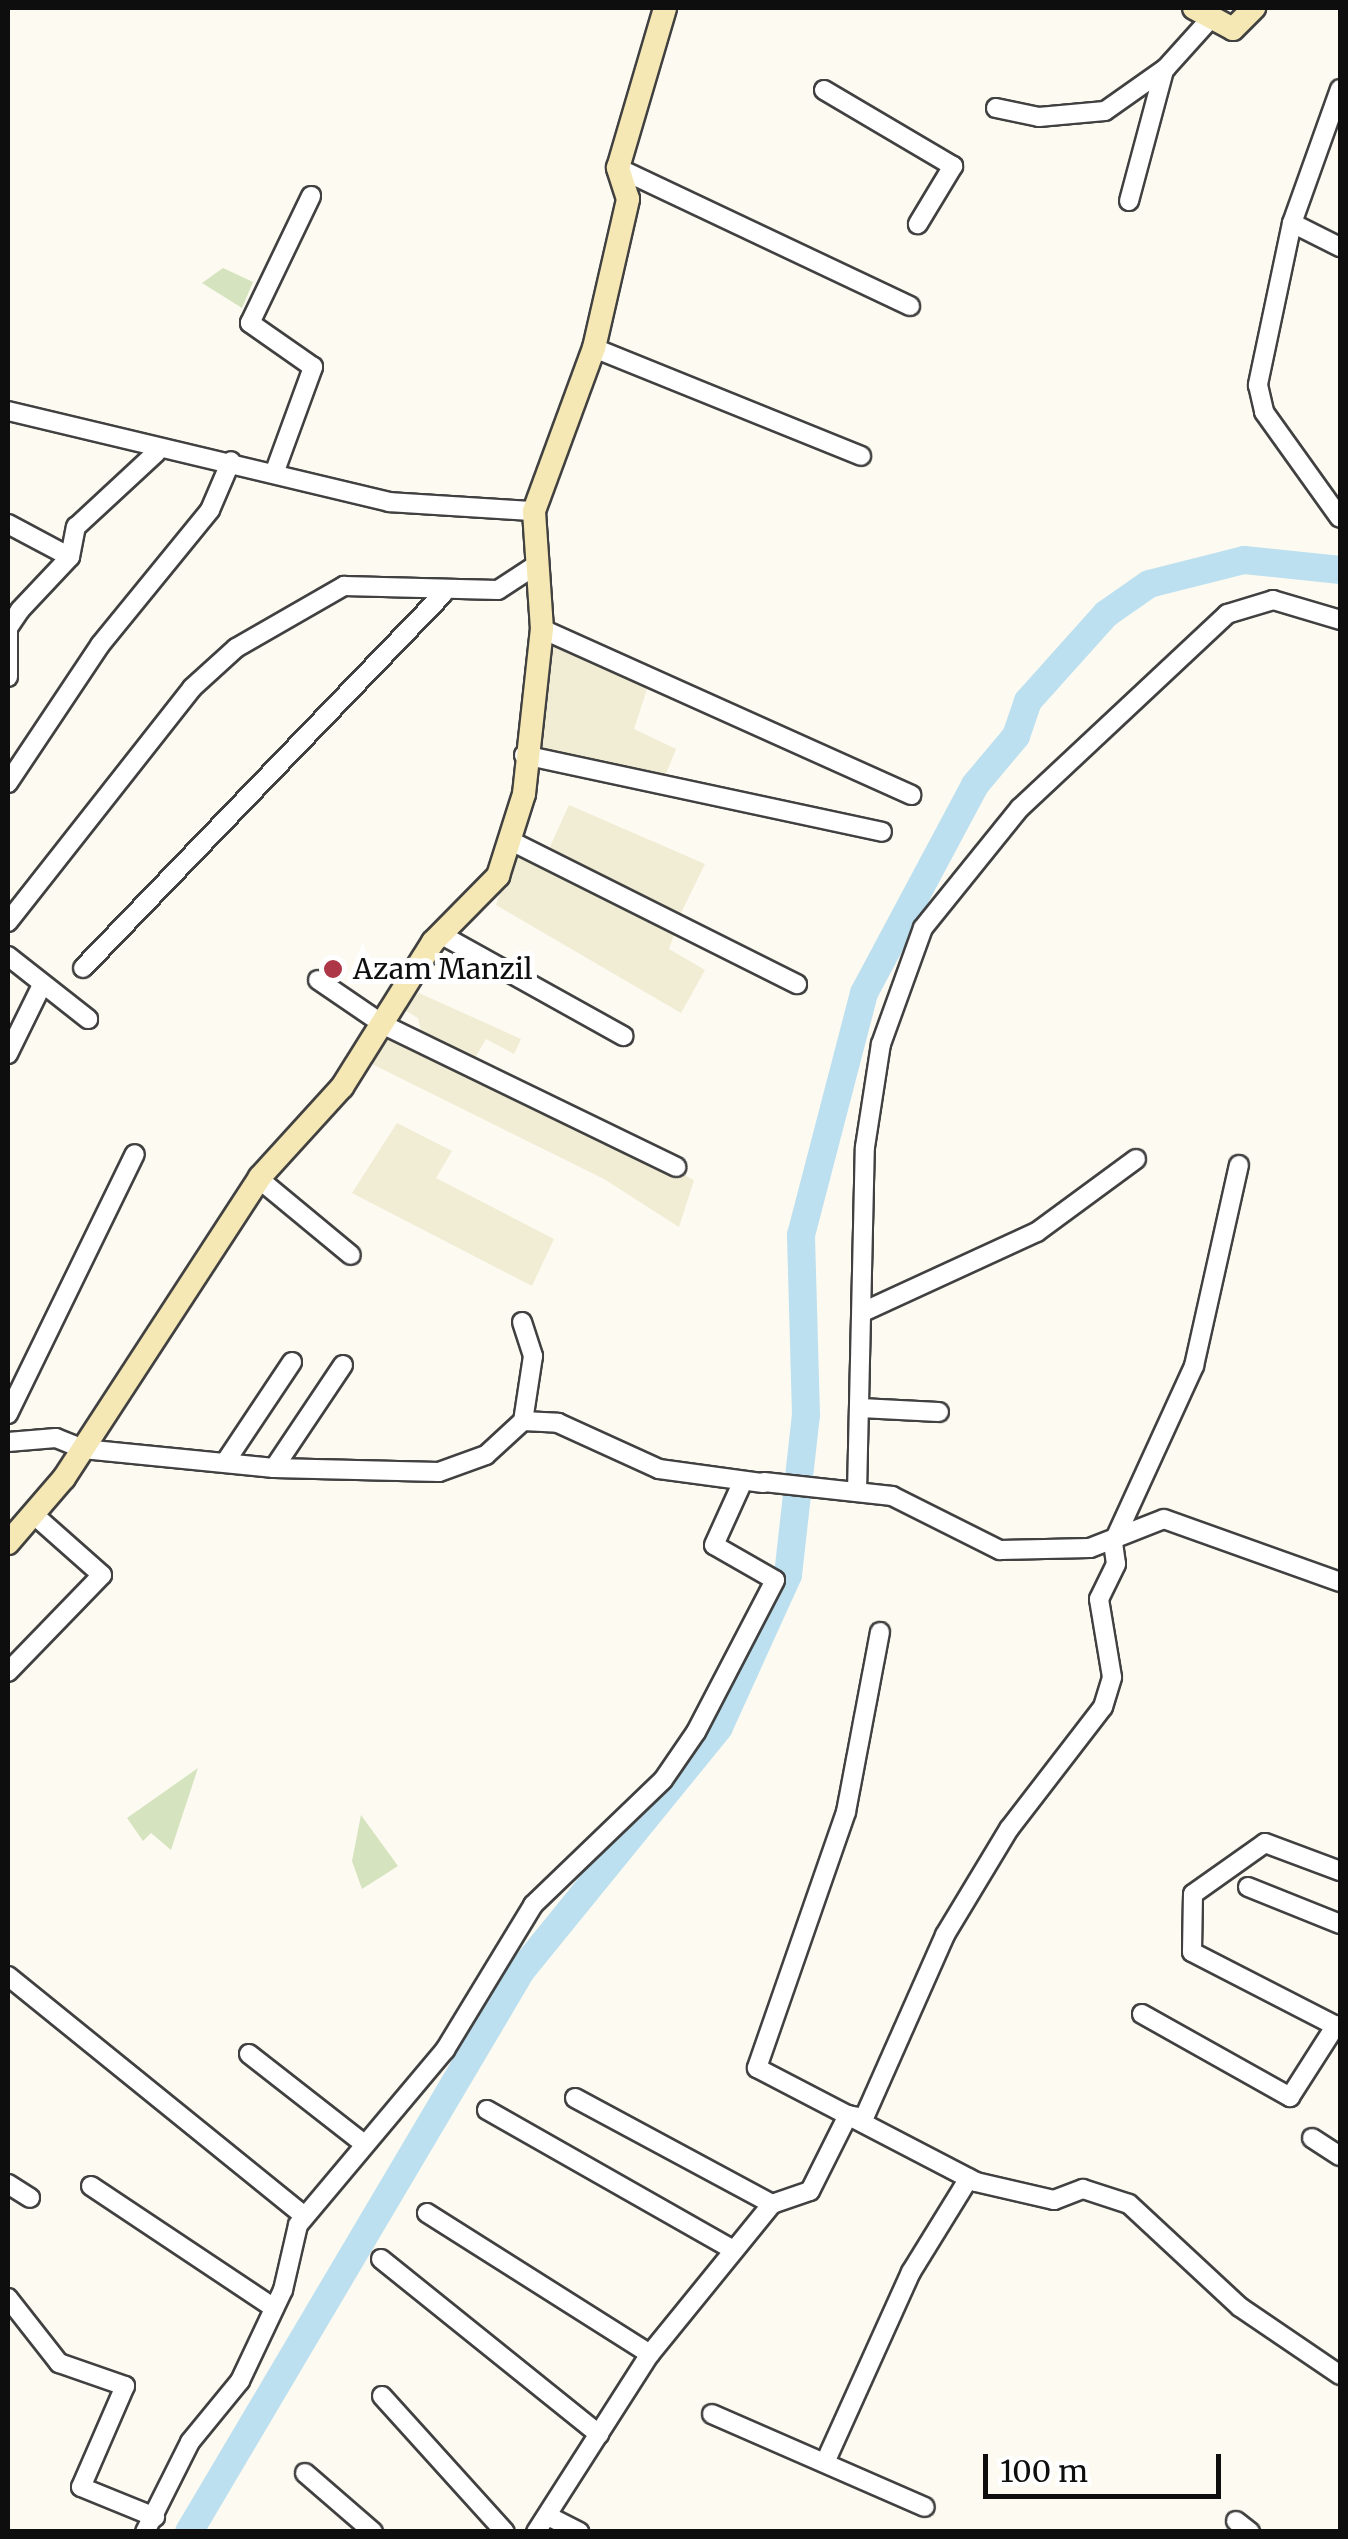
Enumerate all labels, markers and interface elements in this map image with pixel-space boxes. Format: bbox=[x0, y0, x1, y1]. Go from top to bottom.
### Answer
place label: Azam Manzil bbox=[353, 952, 533, 986]
marker: Azam Manzil bbox=[322, 958, 344, 980]
scale bar bbox=[988, 2434, 1226, 2496]
text: 100 m bbox=[1000, 2452, 1088, 2490]

